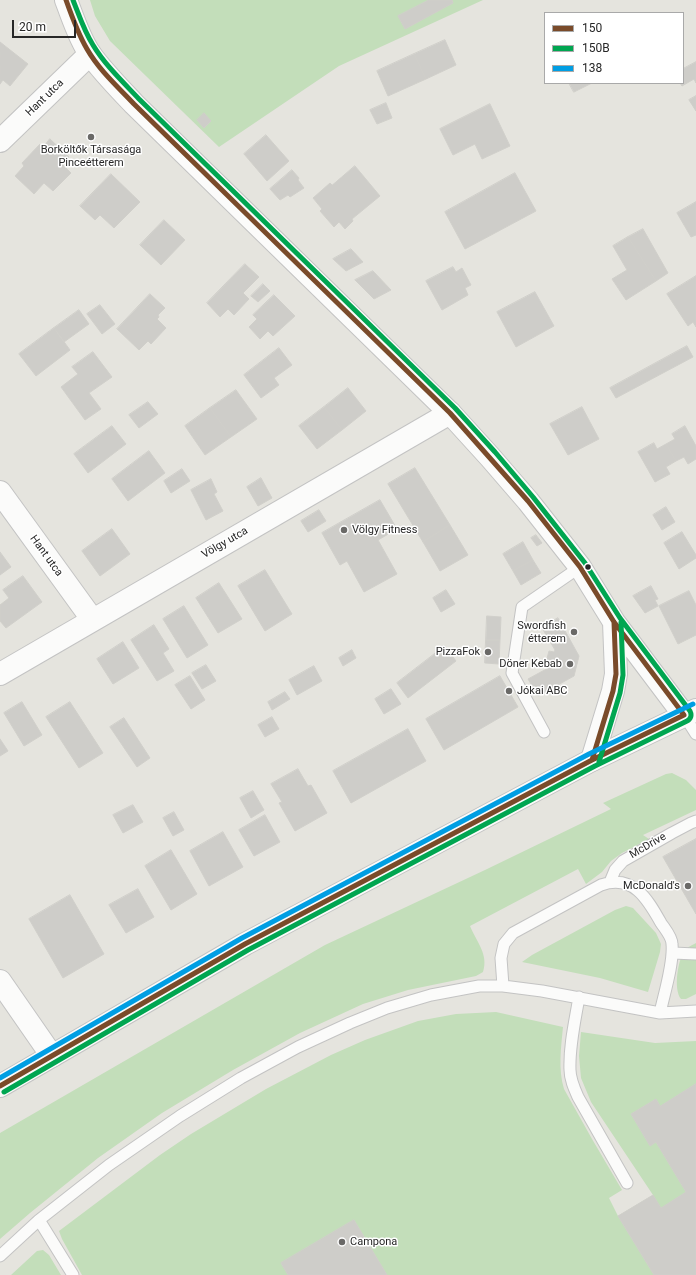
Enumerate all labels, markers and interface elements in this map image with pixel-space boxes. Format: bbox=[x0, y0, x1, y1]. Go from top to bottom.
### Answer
scale bar bbox=[14, 12, 78, 38]
legend bbox=[544, 12, 684, 84]
text: 20 m bbox=[19, 20, 46, 34]
text: 150 bbox=[582, 21, 602, 35]
text: 150B bbox=[582, 41, 610, 55]
text: 138 bbox=[582, 61, 602, 75]
street label: Hant utca bbox=[23, 77, 67, 119]
marker: Borköltők Társasága Pinceétterem bbox=[86, 132, 96, 142]
place label: Borköltők Társasága Pinceétterem bbox=[41, 143, 141, 169]
place label: Völgy Fitness bbox=[352, 523, 417, 537]
street label: Völgy utca bbox=[200, 524, 250, 562]
marker: Völgy Fitness bbox=[339, 525, 349, 535]
street label: Hant utca bbox=[27, 533, 65, 579]
unlabelled marker bbox=[583, 562, 593, 572]
place label: Swordfish étterem bbox=[517, 619, 566, 645]
marker: Swordfish étterem bbox=[569, 627, 579, 637]
place label: PizzaFok bbox=[436, 645, 480, 659]
marker: PizzaFok bbox=[483, 647, 493, 657]
place label: Döner Kebab bbox=[499, 657, 562, 671]
marker: Döner Kebab bbox=[565, 659, 575, 669]
place label: Jókai ABC bbox=[517, 684, 567, 698]
marker: Jókai ABC bbox=[504, 686, 514, 696]
street label: McDrive bbox=[627, 830, 669, 862]
place label: McDonald's bbox=[623, 879, 680, 893]
marker: McDonald's bbox=[683, 881, 693, 891]
place label: Campona bbox=[350, 1235, 397, 1249]
marker: Campona bbox=[337, 1237, 347, 1247]

